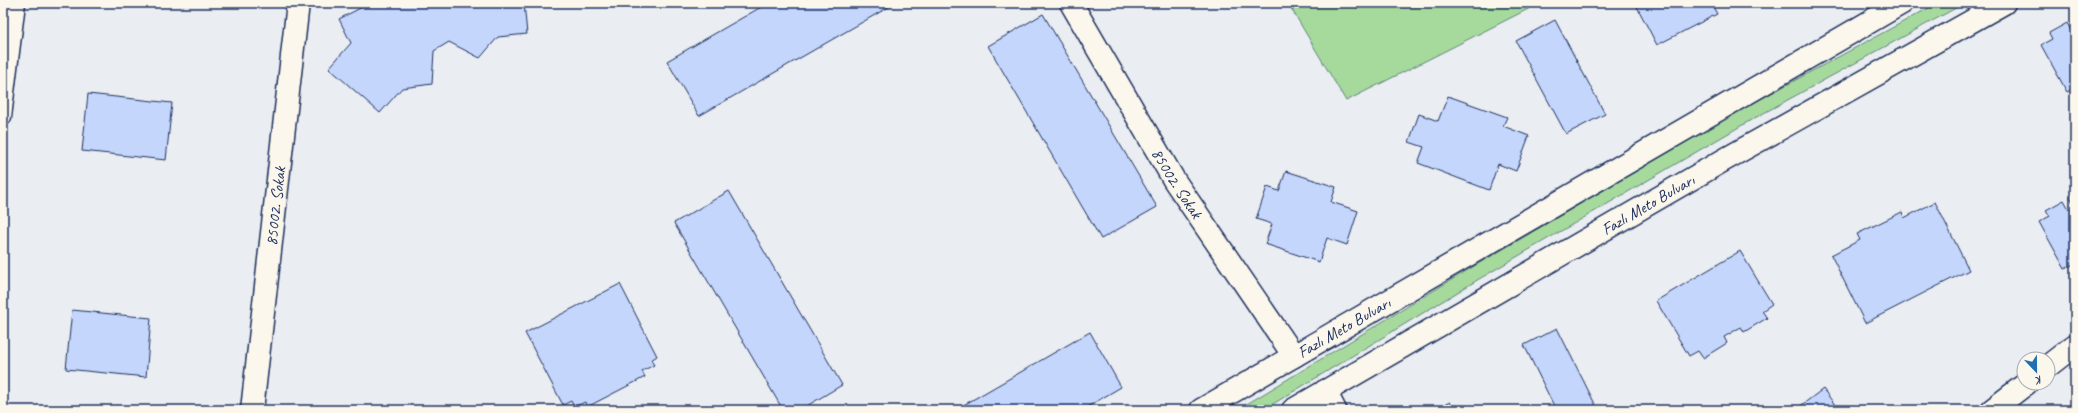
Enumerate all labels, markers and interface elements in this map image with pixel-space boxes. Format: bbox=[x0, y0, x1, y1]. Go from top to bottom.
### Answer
street label: 85002. Sokak bbox=[1147, 144, 1208, 224]
street label: 85002. Sokak bbox=[260, 164, 290, 247]
street label: Fazlı Meto Bulvarı bbox=[1597, 169, 1699, 239]
street label: Fazlı Meto Bulvarı bbox=[1293, 292, 1395, 362]
north arrow bbox=[2016, 351, 2056, 391]
text: K bbox=[2032, 373, 2045, 389]

